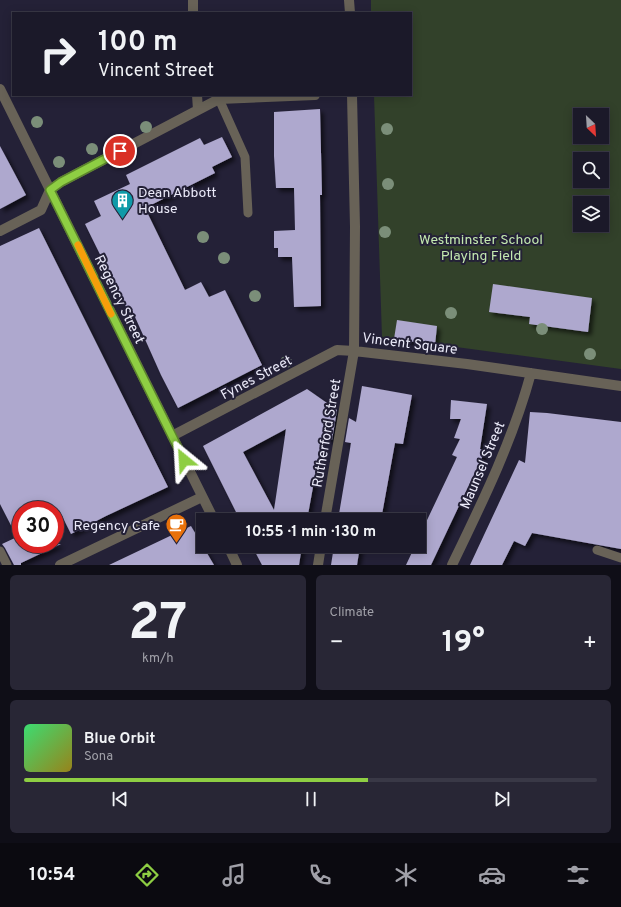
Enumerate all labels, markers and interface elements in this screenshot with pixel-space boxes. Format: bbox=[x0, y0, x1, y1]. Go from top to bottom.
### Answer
text: 100 m bbox=[98, 25, 178, 61]
icon: right bbox=[32, 28, 84, 80]
text: Vincent Street bbox=[98, 60, 214, 83]
north arrow bbox=[573, 108, 609, 144]
map controls bbox=[573, 108, 609, 232]
pin bbox=[103, 134, 137, 168]
icon: arrive bbox=[109, 140, 131, 162]
button: search bbox=[573, 152, 609, 188]
place label: Dean Abbott House bbox=[138, 185, 217, 218]
building icon: Dean Abbott House bbox=[109, 187, 135, 220]
button: layers bbox=[573, 196, 609, 232]
park label: Westminster School Playing Field bbox=[419, 232, 543, 265]
street label: Regency Street bbox=[90, 252, 147, 347]
street label: Vincent Square bbox=[361, 330, 458, 359]
street label: Fynes Street bbox=[218, 352, 295, 404]
street label: Rutherford Street bbox=[310, 378, 345, 489]
street label: Maunsel Street bbox=[457, 419, 509, 512]
position arrow bbox=[163, 439, 205, 481]
speed limit sign: 30 bbox=[12, 501, 64, 553]
cafe icon: Regency Cafe bbox=[163, 512, 189, 545]
place label: Regency Cafe bbox=[74, 518, 160, 535]
text: 10:55 · 1 min · 130 m bbox=[246, 523, 376, 542]
text: 27 bbox=[128, 592, 187, 658]
text: Climate bbox=[330, 605, 374, 621]
text: 19° bbox=[442, 625, 485, 662]
text: − bbox=[330, 630, 344, 657]
text: + bbox=[583, 630, 597, 657]
text: km/h bbox=[142, 651, 174, 667]
text: Blue Orbit bbox=[84, 730, 155, 749]
text: Sona bbox=[84, 749, 113, 765]
icon: previous bbox=[109, 788, 131, 810]
icon: pause bbox=[300, 788, 322, 810]
icon: next bbox=[491, 788, 513, 810]
icon: directions bbox=[133, 861, 161, 889]
icon: music bbox=[220, 861, 248, 889]
icon: phone bbox=[306, 861, 334, 889]
icon: climate bbox=[392, 861, 420, 889]
icon: car bbox=[478, 861, 506, 889]
icon: filters bbox=[564, 861, 592, 889]
text: 10:54 bbox=[29, 864, 75, 887]

